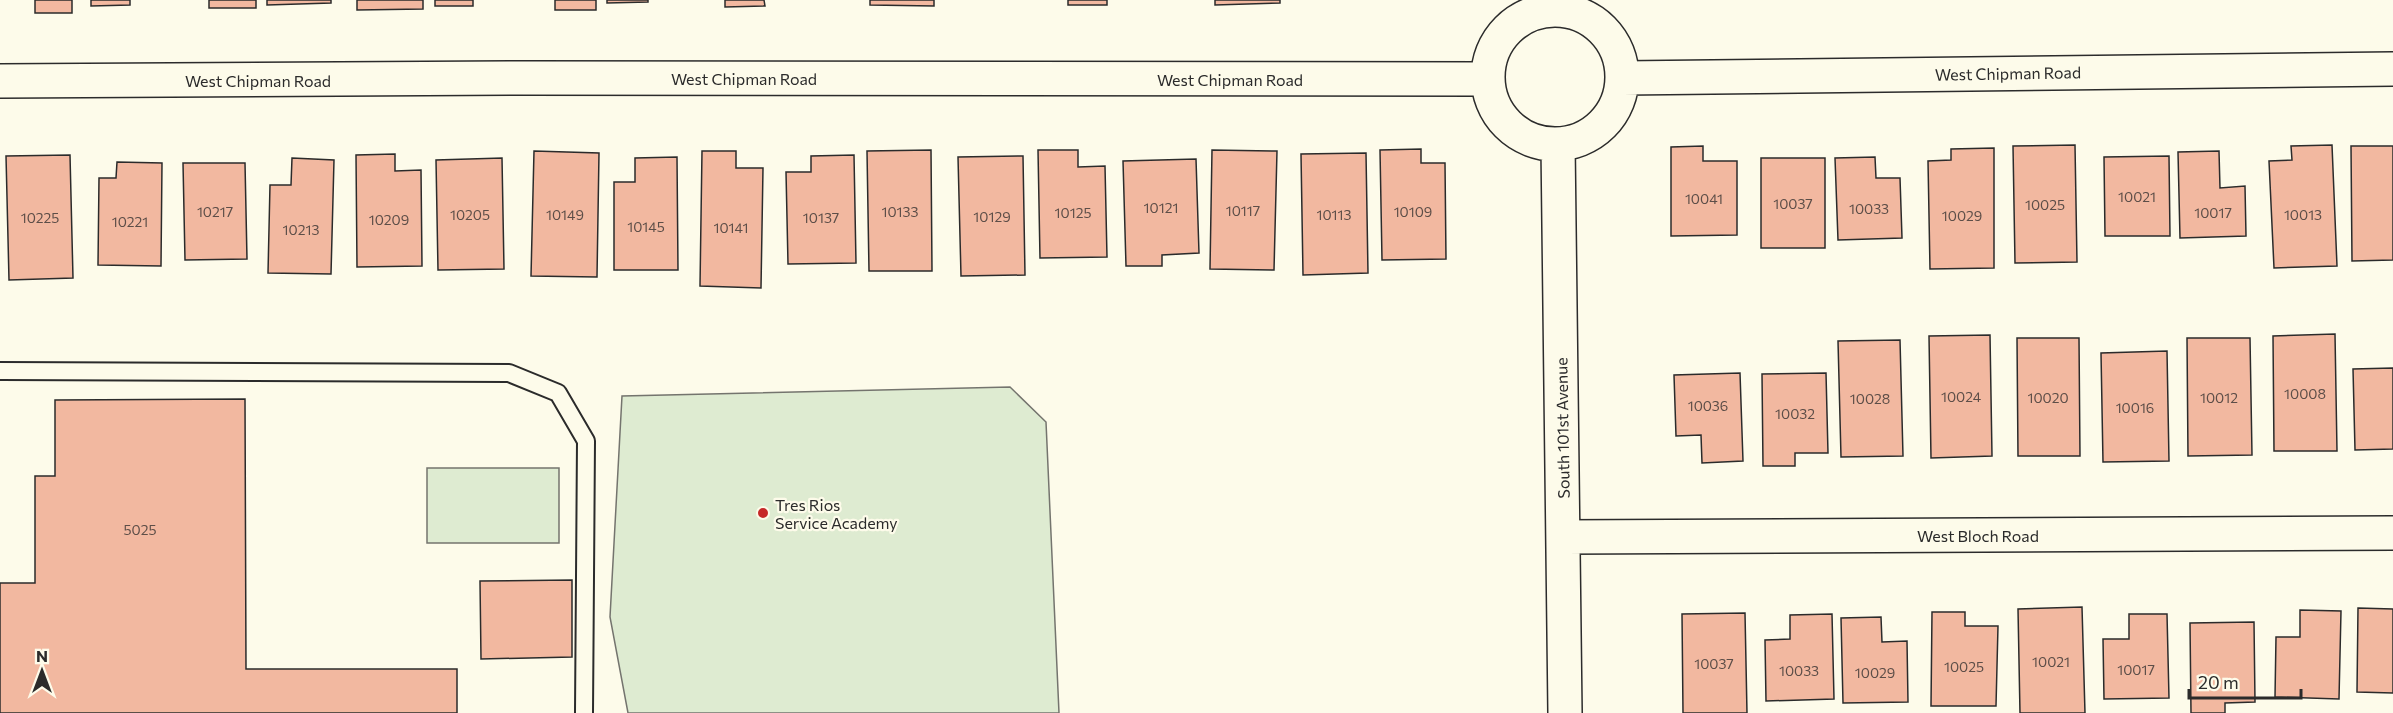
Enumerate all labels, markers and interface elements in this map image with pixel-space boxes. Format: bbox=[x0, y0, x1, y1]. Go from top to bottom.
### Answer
street label: West Chipman Road bbox=[1935, 62, 2081, 84]
street label: West Chipman Road bbox=[671, 69, 817, 88]
street label: West Chipman Road bbox=[1157, 70, 1303, 89]
street label: West Chipman Road bbox=[185, 71, 331, 90]
house number: 10021 bbox=[2118, 188, 2156, 205]
house number: 10041 bbox=[1685, 190, 1723, 207]
house number: 10037 bbox=[1773, 195, 1813, 212]
house number: 10025 bbox=[2025, 196, 2065, 213]
house number: 10121 bbox=[1144, 199, 1178, 216]
house number: 10033 bbox=[1849, 200, 1889, 217]
house number: 10117 bbox=[1226, 202, 1260, 219]
house number: 10217 bbox=[197, 203, 233, 220]
house number: 10133 bbox=[881, 203, 919, 220]
house number: 10109 bbox=[1394, 203, 1432, 220]
house number: 10125 bbox=[1055, 204, 1091, 221]
house number: 10017 bbox=[2194, 204, 2232, 221]
house number: 10205 bbox=[450, 206, 490, 223]
house number: 10149 bbox=[546, 206, 584, 223]
house number: 10113 bbox=[1316, 206, 1352, 223]
house number: 10013 bbox=[2284, 206, 2322, 223]
house number: 10029 bbox=[1942, 207, 1982, 224]
house number: 10129 bbox=[973, 208, 1011, 225]
house number: 10225 bbox=[21, 209, 59, 226]
house number: 10137 bbox=[803, 209, 839, 226]
house number: 10209 bbox=[369, 211, 409, 228]
house number: 10221 bbox=[112, 213, 148, 230]
house number: 10145 bbox=[627, 218, 665, 235]
house number: 10141 bbox=[713, 219, 749, 236]
house number: 10213 bbox=[283, 221, 319, 238]
street label: South 101st Avenue bbox=[1551, 357, 1573, 499]
house number: 10008 bbox=[2284, 385, 2326, 402]
house number: 10024 bbox=[1941, 388, 1982, 405]
house number: 10020 bbox=[2027, 389, 2069, 406]
house number: 10012 bbox=[2200, 389, 2238, 406]
house number: 10028 bbox=[1850, 390, 1890, 407]
house number: 10036 bbox=[1688, 397, 1728, 414]
house number: 10016 bbox=[2116, 399, 2154, 416]
house number: 10032 bbox=[1775, 405, 1815, 422]
place label: Tres Rios Service Academy bbox=[775, 495, 898, 532]
marker: Tres Rios Service Academy bbox=[756, 506, 770, 520]
house number: 5025 bbox=[124, 521, 156, 538]
street label: West Bloch Road bbox=[1917, 526, 2039, 545]
north arrow bbox=[12, 641, 72, 701]
text: N bbox=[36, 646, 48, 665]
house number: 10021 bbox=[2032, 653, 2070, 670]
house number: 10037 bbox=[1694, 655, 1734, 672]
house number: 10025 bbox=[1944, 658, 1984, 675]
house number: 10017 bbox=[2117, 661, 2155, 678]
house number: 10033 bbox=[1779, 662, 1819, 679]
scale bar bbox=[2189, 662, 2302, 700]
house number: 10029 bbox=[1855, 664, 1895, 681]
text: 20 m bbox=[2198, 671, 2239, 693]

